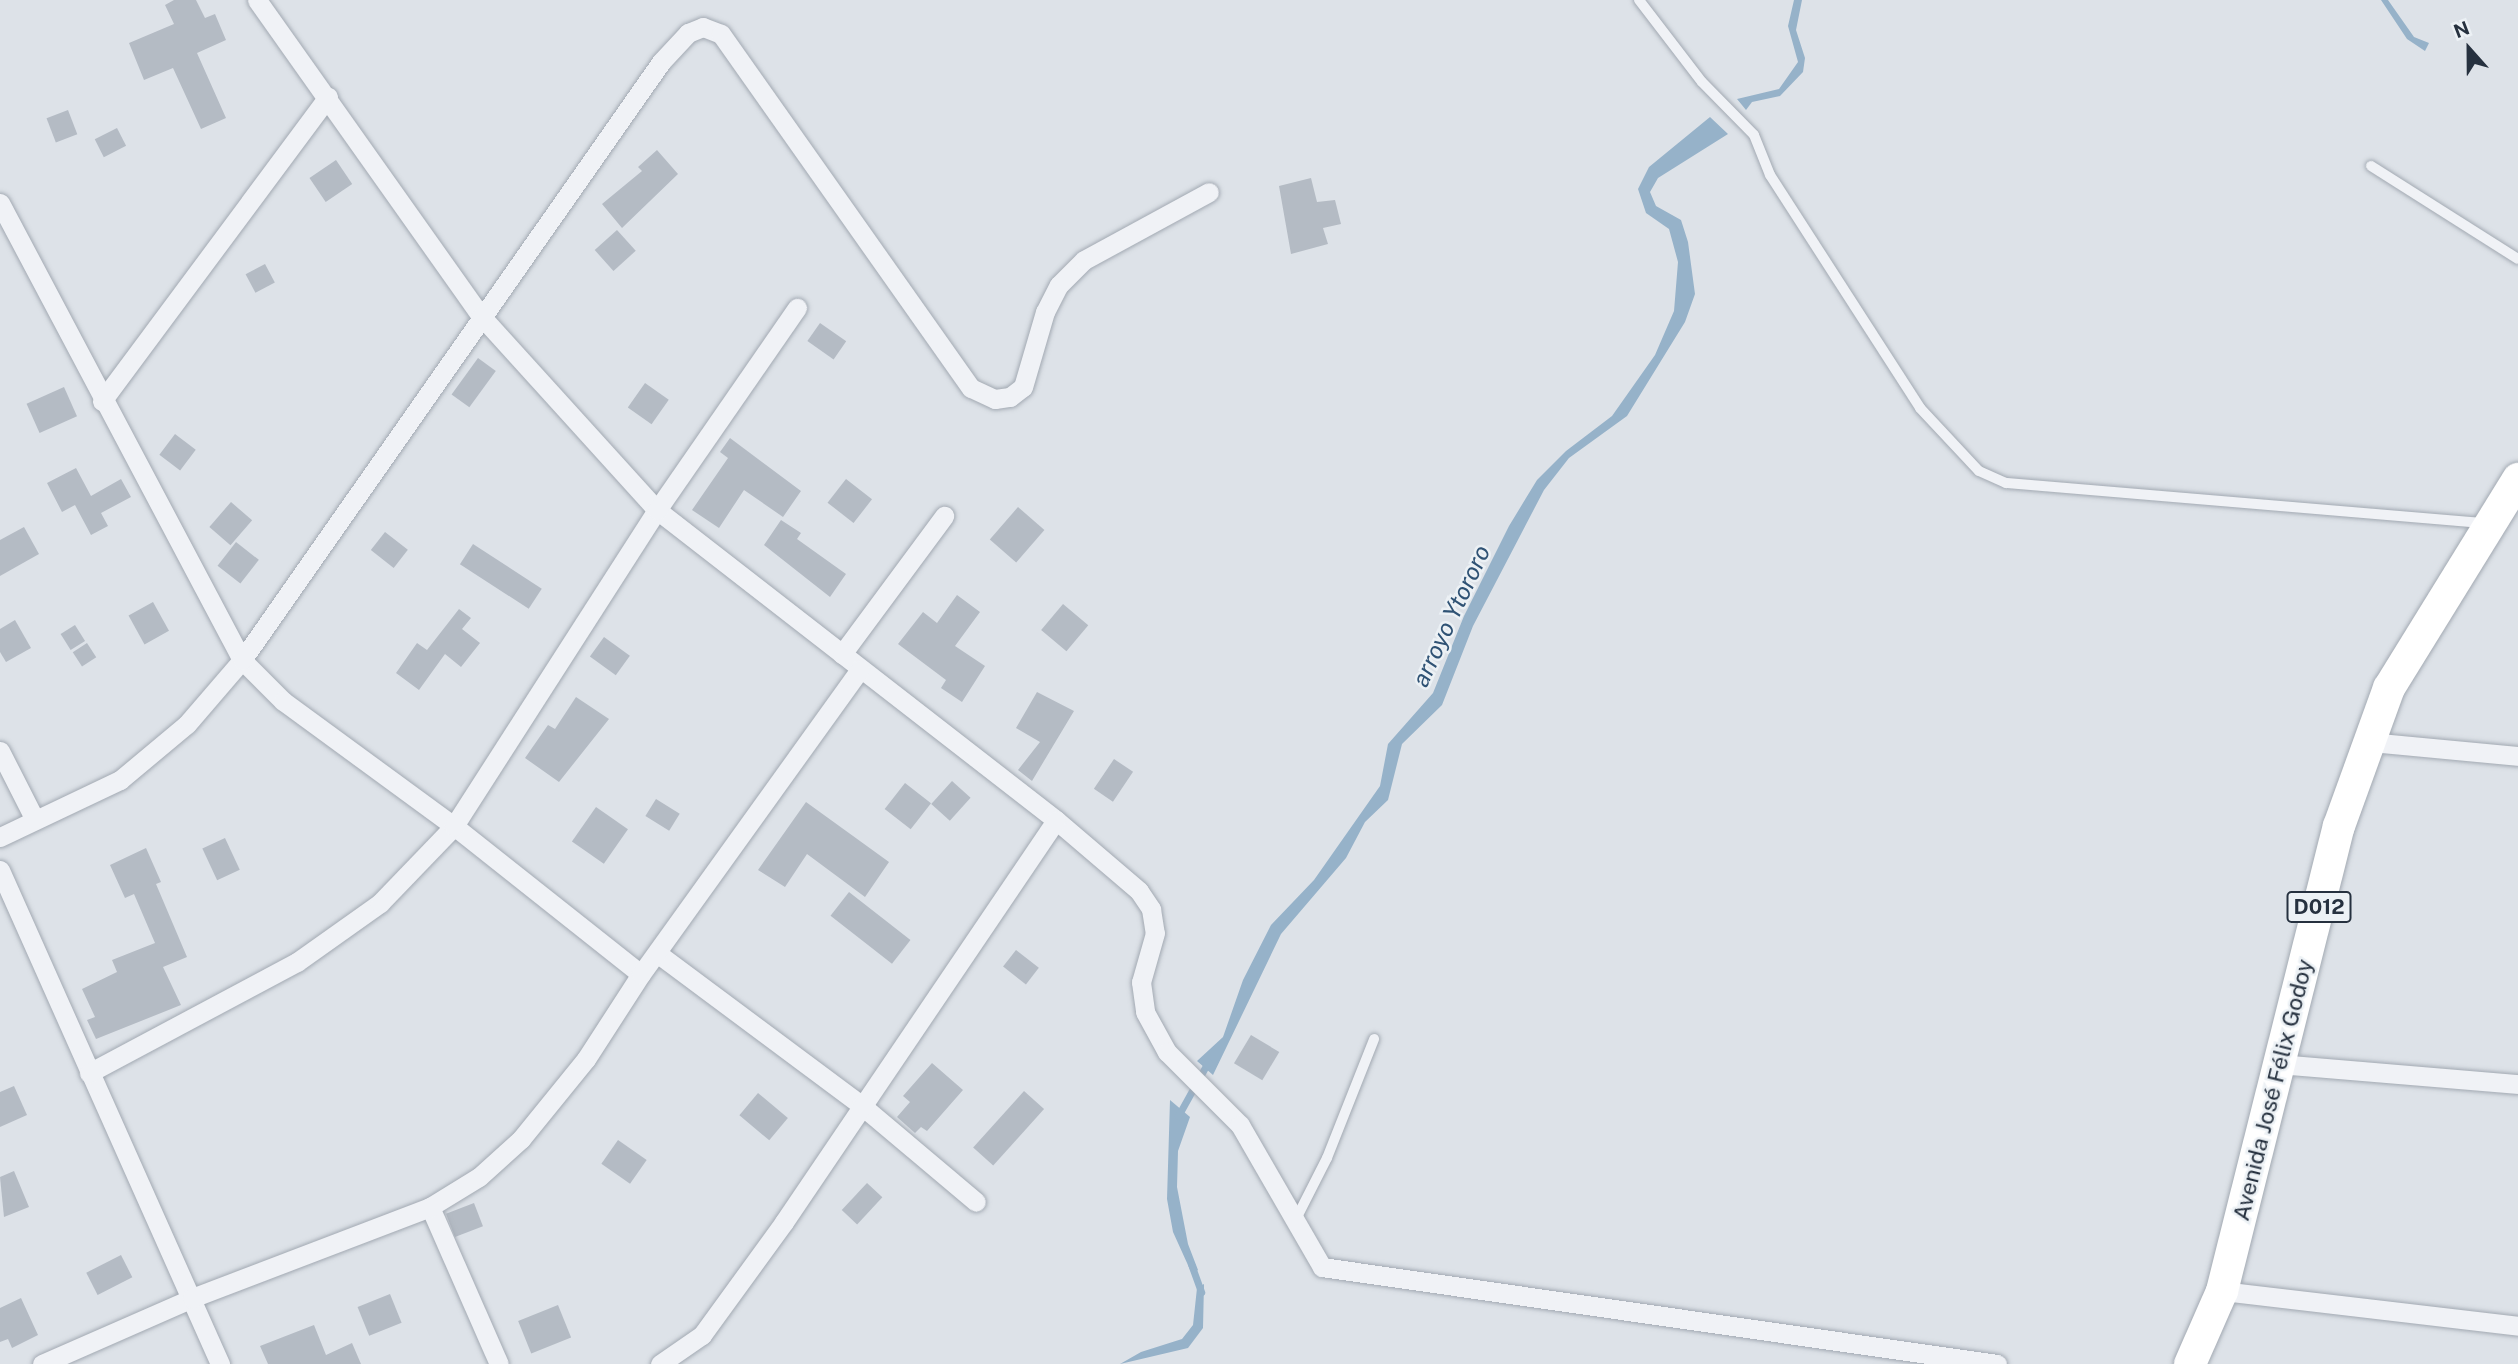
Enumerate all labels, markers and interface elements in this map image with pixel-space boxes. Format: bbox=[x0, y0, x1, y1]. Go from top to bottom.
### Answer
north arrow bbox=[2434, 14, 2504, 84]
text: N bbox=[2451, 16, 2472, 42]
water label: arroyo Ytororo bbox=[1406, 541, 1496, 691]
road number: D012 bbox=[2286, 890, 2352, 925]
street label: Avenida José Félix Godoy bbox=[2227, 956, 2319, 1224]

